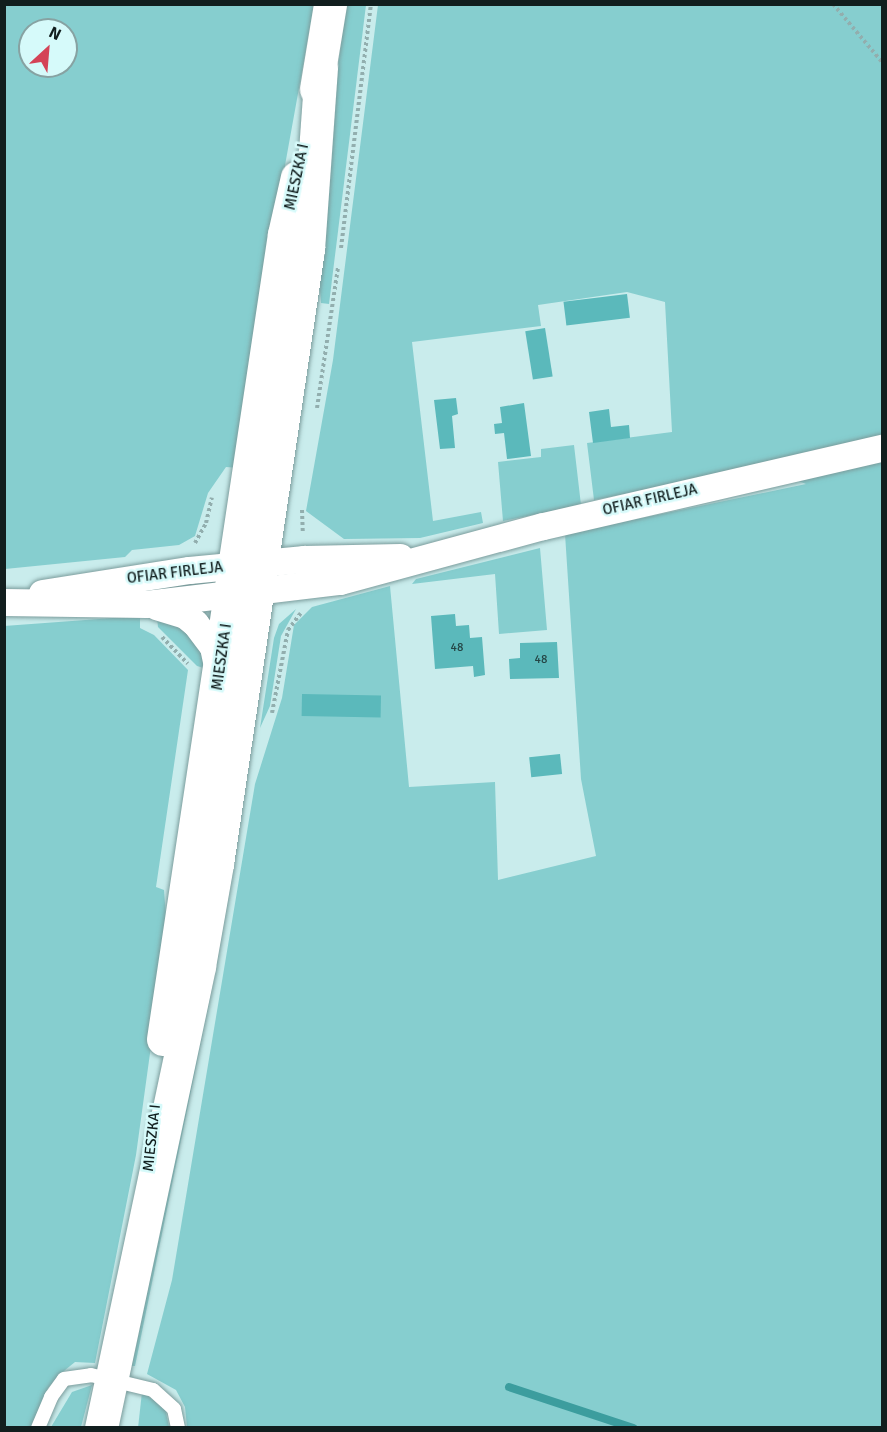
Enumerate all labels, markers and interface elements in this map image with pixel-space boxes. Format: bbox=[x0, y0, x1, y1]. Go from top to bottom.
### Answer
north arrow bbox=[18, 18, 78, 78]
text: N bbox=[46, 22, 64, 45]
street label: MIESZKA I bbox=[281, 142, 313, 212]
street label: OFIAR FIRLEJA bbox=[601, 480, 699, 520]
street label: OFIAR FIRLEJA bbox=[126, 558, 224, 588]
street label: MIESZKA I bbox=[208, 622, 236, 692]
house number: 48 bbox=[451, 641, 463, 655]
house number: 48 bbox=[535, 653, 547, 667]
street label: MIESZKA I bbox=[140, 1104, 164, 1172]

